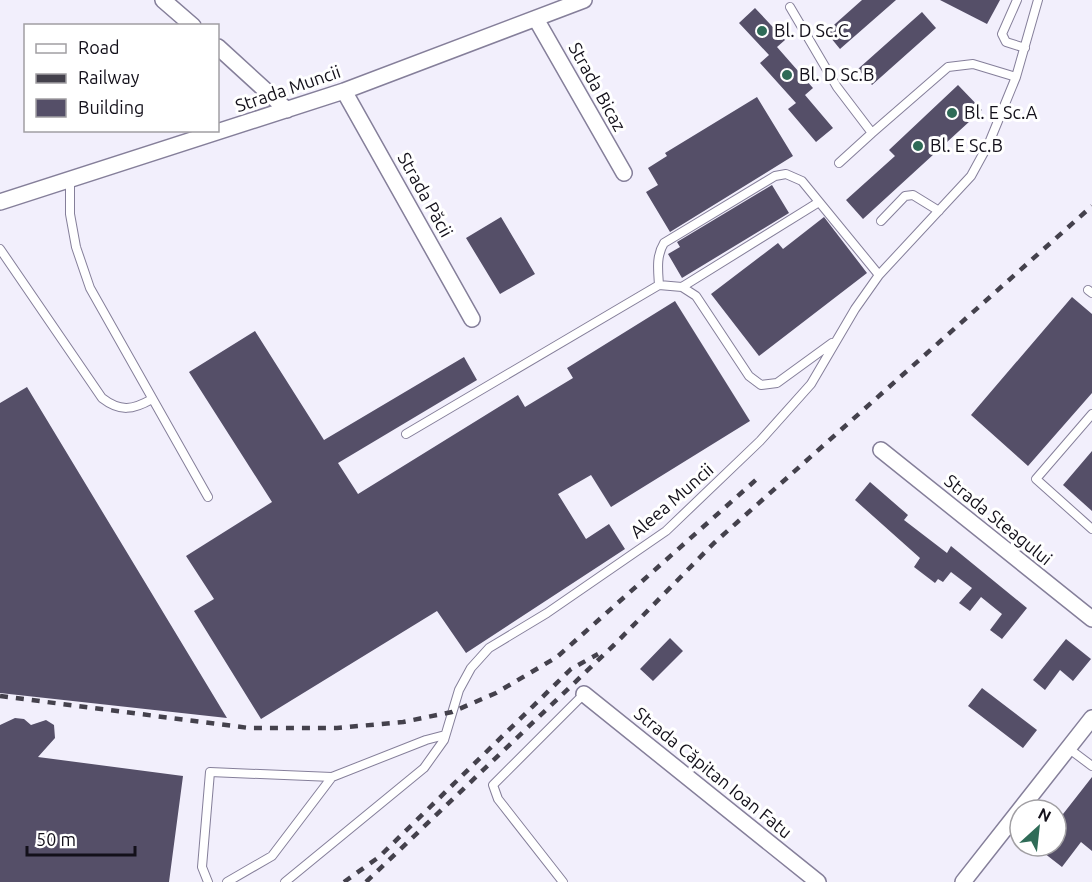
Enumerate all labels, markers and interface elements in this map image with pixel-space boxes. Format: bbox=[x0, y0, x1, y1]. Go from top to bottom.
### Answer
place label: Bl. D Sc.C bbox=[774, 20, 849, 40]
legend bbox=[24, 24, 219, 132]
marker: Bl. D Sc.C bbox=[755, 24, 769, 38]
text: Road bbox=[78, 37, 120, 57]
street label: Strada Bicaz bbox=[565, 39, 630, 134]
street label: Strada Muncii bbox=[233, 61, 343, 115]
place label: Bl. D Sc.B bbox=[799, 64, 874, 84]
text: Railway bbox=[78, 67, 140, 87]
marker: Bl. D Sc.B bbox=[780, 68, 794, 82]
text: Building bbox=[78, 97, 144, 117]
place label: Bl. E Sc.A bbox=[964, 102, 1038, 122]
marker: Bl. E Sc.A bbox=[945, 106, 959, 120]
place label: Bl. E Sc.B bbox=[930, 135, 1003, 155]
marker: Bl. E Sc.B bbox=[911, 139, 925, 153]
street label: Strada Păcii bbox=[394, 149, 457, 240]
street label: Aleea Muncii bbox=[626, 459, 717, 542]
street label: Strada Steagului bbox=[941, 470, 1056, 569]
street label: Strada Căpitan Ioan Fatu bbox=[631, 703, 796, 842]
north arrow bbox=[1008, 798, 1068, 858]
text: N bbox=[1035, 804, 1054, 825]
scale bar bbox=[27, 819, 135, 857]
text: 50 m bbox=[36, 829, 76, 849]

